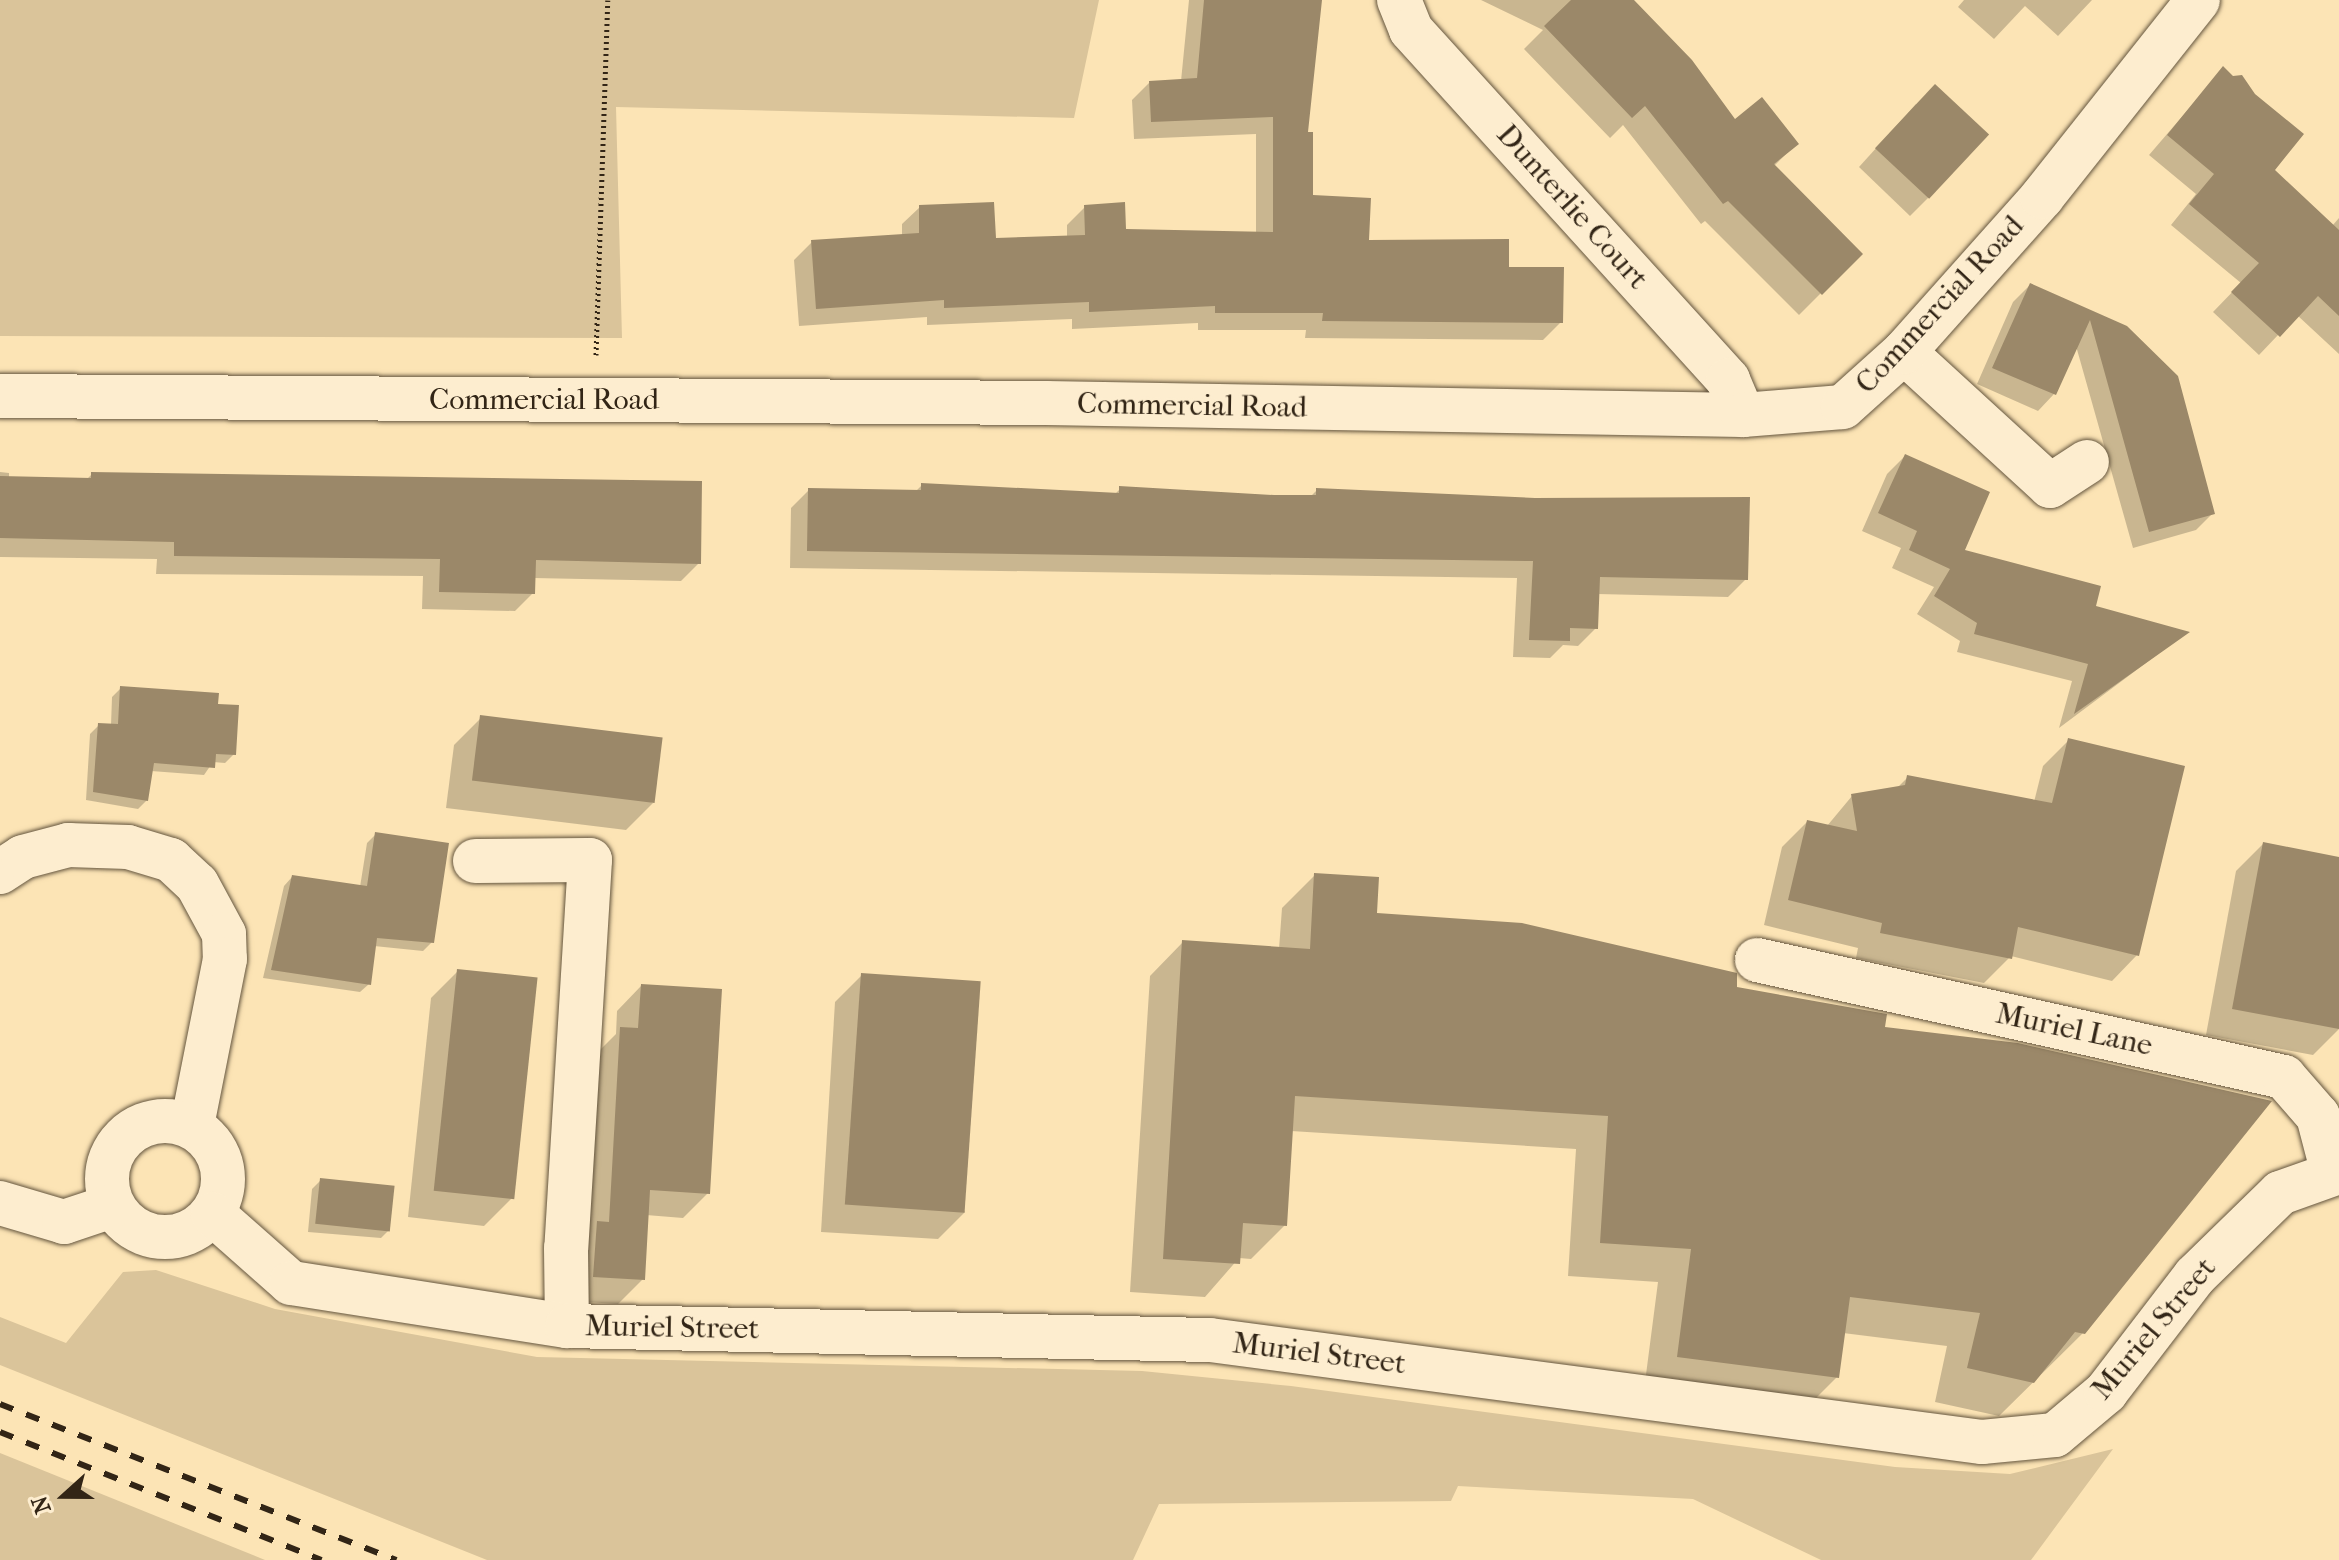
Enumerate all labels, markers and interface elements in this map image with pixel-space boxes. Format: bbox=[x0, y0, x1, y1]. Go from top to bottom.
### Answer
street label: Dunterlie Court bbox=[1489, 117, 1655, 297]
street label: Commercial Road bbox=[1848, 209, 2032, 401]
street label: Commercial Road bbox=[429, 382, 659, 418]
street label: Commercial Road bbox=[1077, 386, 1307, 426]
street label: Muriel Lane bbox=[1992, 996, 2156, 1064]
street label: Muriel Street bbox=[2084, 1251, 2224, 1407]
street label: Muriel Street bbox=[585, 1308, 759, 1348]
street label: Muriel Street bbox=[1230, 1326, 1408, 1382]
north arrow bbox=[24, 1456, 104, 1536]
text: N bbox=[26, 1492, 57, 1517]

